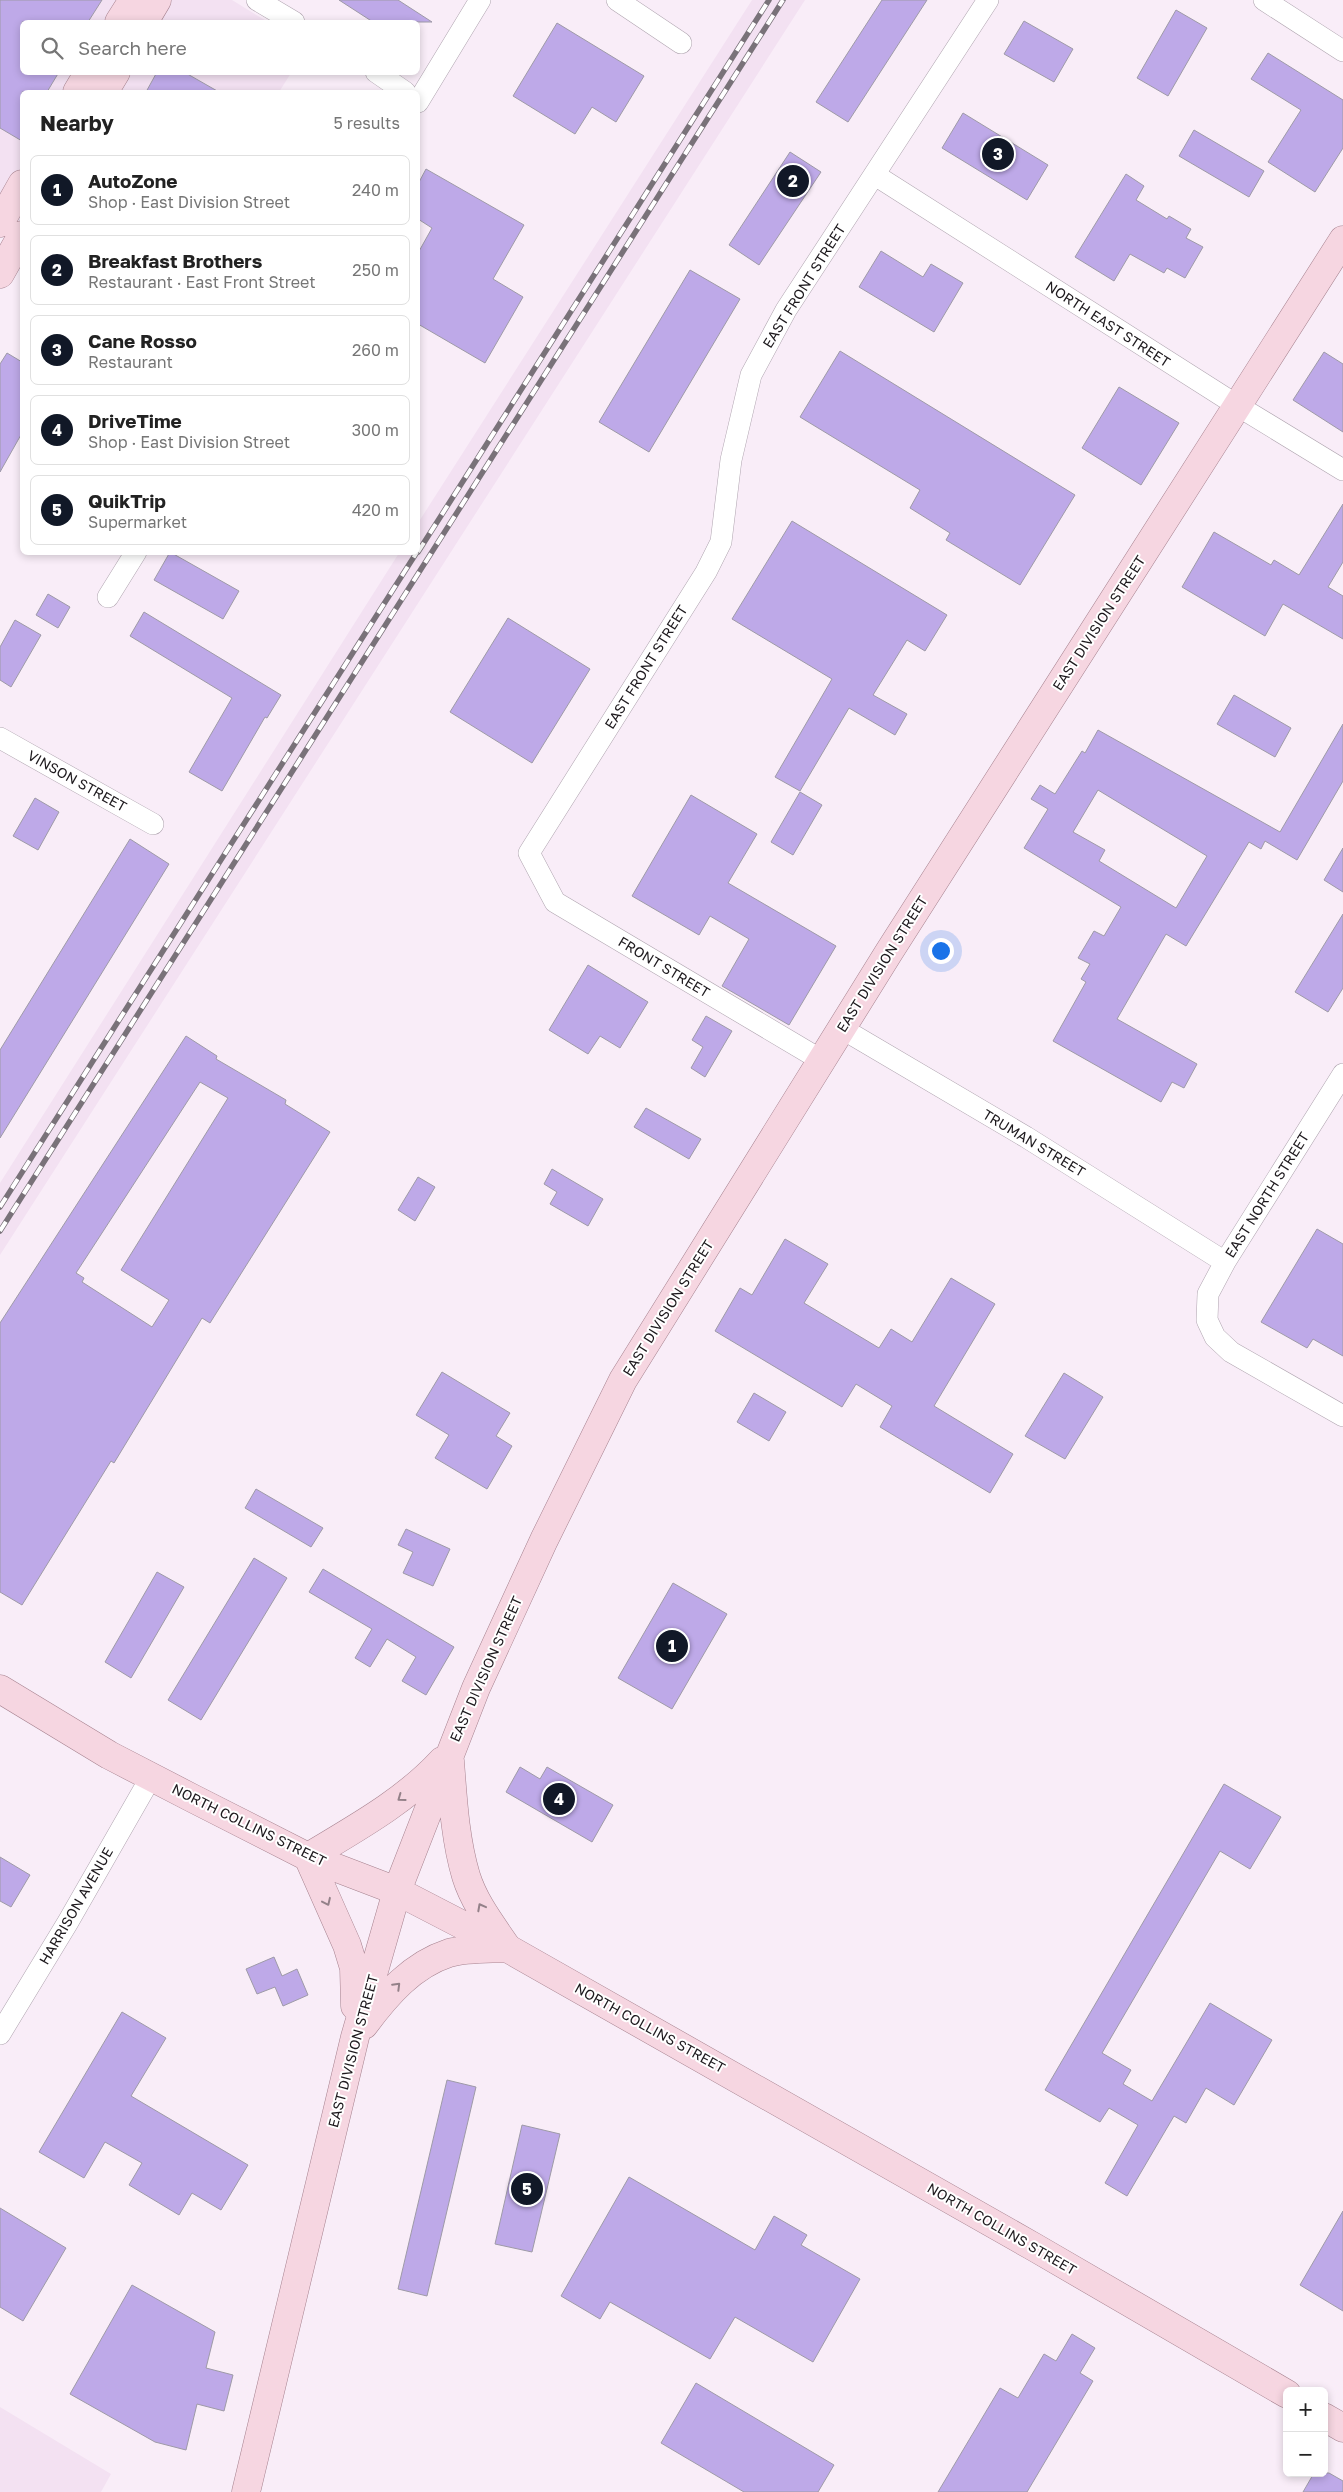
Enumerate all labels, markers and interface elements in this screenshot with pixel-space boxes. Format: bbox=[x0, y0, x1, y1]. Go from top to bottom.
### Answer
search box bbox=[20, 20, 420, 75]
icon: search bbox=[38, 34, 66, 62]
text: Search here bbox=[78, 36, 187, 59]
text: Nearby bbox=[40, 110, 114, 136]
text: 5 results bbox=[334, 113, 400, 133]
pin: 3 bbox=[982, 135, 1014, 173]
pin: 2 bbox=[777, 162, 809, 200]
text: AutoZone bbox=[88, 169, 177, 192]
text: 1 bbox=[53, 180, 61, 200]
text: 240 m bbox=[352, 180, 399, 200]
text: Shop · East Division Street bbox=[88, 192, 290, 212]
street label: EAST FRONT STREET bbox=[759, 220, 849, 351]
text: Breakfast Brothers bbox=[88, 249, 262, 272]
text: 2 bbox=[52, 260, 62, 280]
text: 250 m bbox=[352, 260, 399, 280]
text: Restaurant · East Front Street bbox=[88, 272, 316, 292]
street label: NORTH EAST STREET bbox=[1043, 277, 1174, 370]
text: Cane Rosso bbox=[88, 329, 197, 352]
text: 3 bbox=[52, 340, 62, 360]
text: 260 m bbox=[352, 340, 399, 360]
text: Restaurant bbox=[88, 352, 173, 372]
text: DriveTime bbox=[88, 409, 182, 432]
text: 4 bbox=[52, 420, 62, 440]
text: 300 m bbox=[352, 420, 399, 440]
text: Shop · East Division Street bbox=[88, 432, 290, 452]
text: QuikTrip bbox=[88, 489, 166, 512]
text: 5 bbox=[52, 500, 62, 520]
text: 420 m bbox=[352, 500, 399, 520]
text: Supermarket bbox=[88, 512, 187, 532]
street label: EAST DIVISION STREET bbox=[1049, 552, 1149, 693]
street label: EAST FRONT STREET bbox=[601, 601, 691, 732]
street label: VINSON STREET bbox=[25, 746, 130, 815]
street label: EAST DIVISION STREET bbox=[833, 892, 931, 1035]
street label: FRONT STREET bbox=[615, 933, 713, 1001]
your location bbox=[928, 938, 954, 964]
street label: TRUMAN STREET bbox=[980, 1105, 1089, 1180]
street label: EAST NORTH STREET bbox=[1221, 1129, 1312, 1261]
street label: EAST DIVISION STREET bbox=[619, 1236, 717, 1379]
street label: EAST DIVISION STREET bbox=[446, 1593, 525, 1744]
pin: 1 bbox=[656, 1627, 688, 1665]
street label: NORTH COLLINS STREET bbox=[169, 1780, 329, 1869]
pin: 4 bbox=[543, 1780, 575, 1818]
one-way arrow bbox=[398, 1792, 407, 1801]
street label: HARRISON AVENUE bbox=[35, 1844, 116, 1967]
one-way arrow bbox=[321, 1897, 331, 1906]
one-way arrow bbox=[477, 1903, 487, 1912]
street label: EAST DIVISION STREET bbox=[324, 1972, 381, 2129]
street label: NORTH COLLINS STREET bbox=[572, 1979, 729, 2076]
one-way arrow bbox=[391, 1983, 400, 1992]
pin: 5 bbox=[511, 2170, 543, 2208]
street label: NORTH COLLINS STREET bbox=[925, 2179, 1080, 2278]
map controls bbox=[1283, 2387, 1328, 2477]
button: + bbox=[1283, 2387, 1328, 2432]
button: − bbox=[1283, 2432, 1328, 2477]

